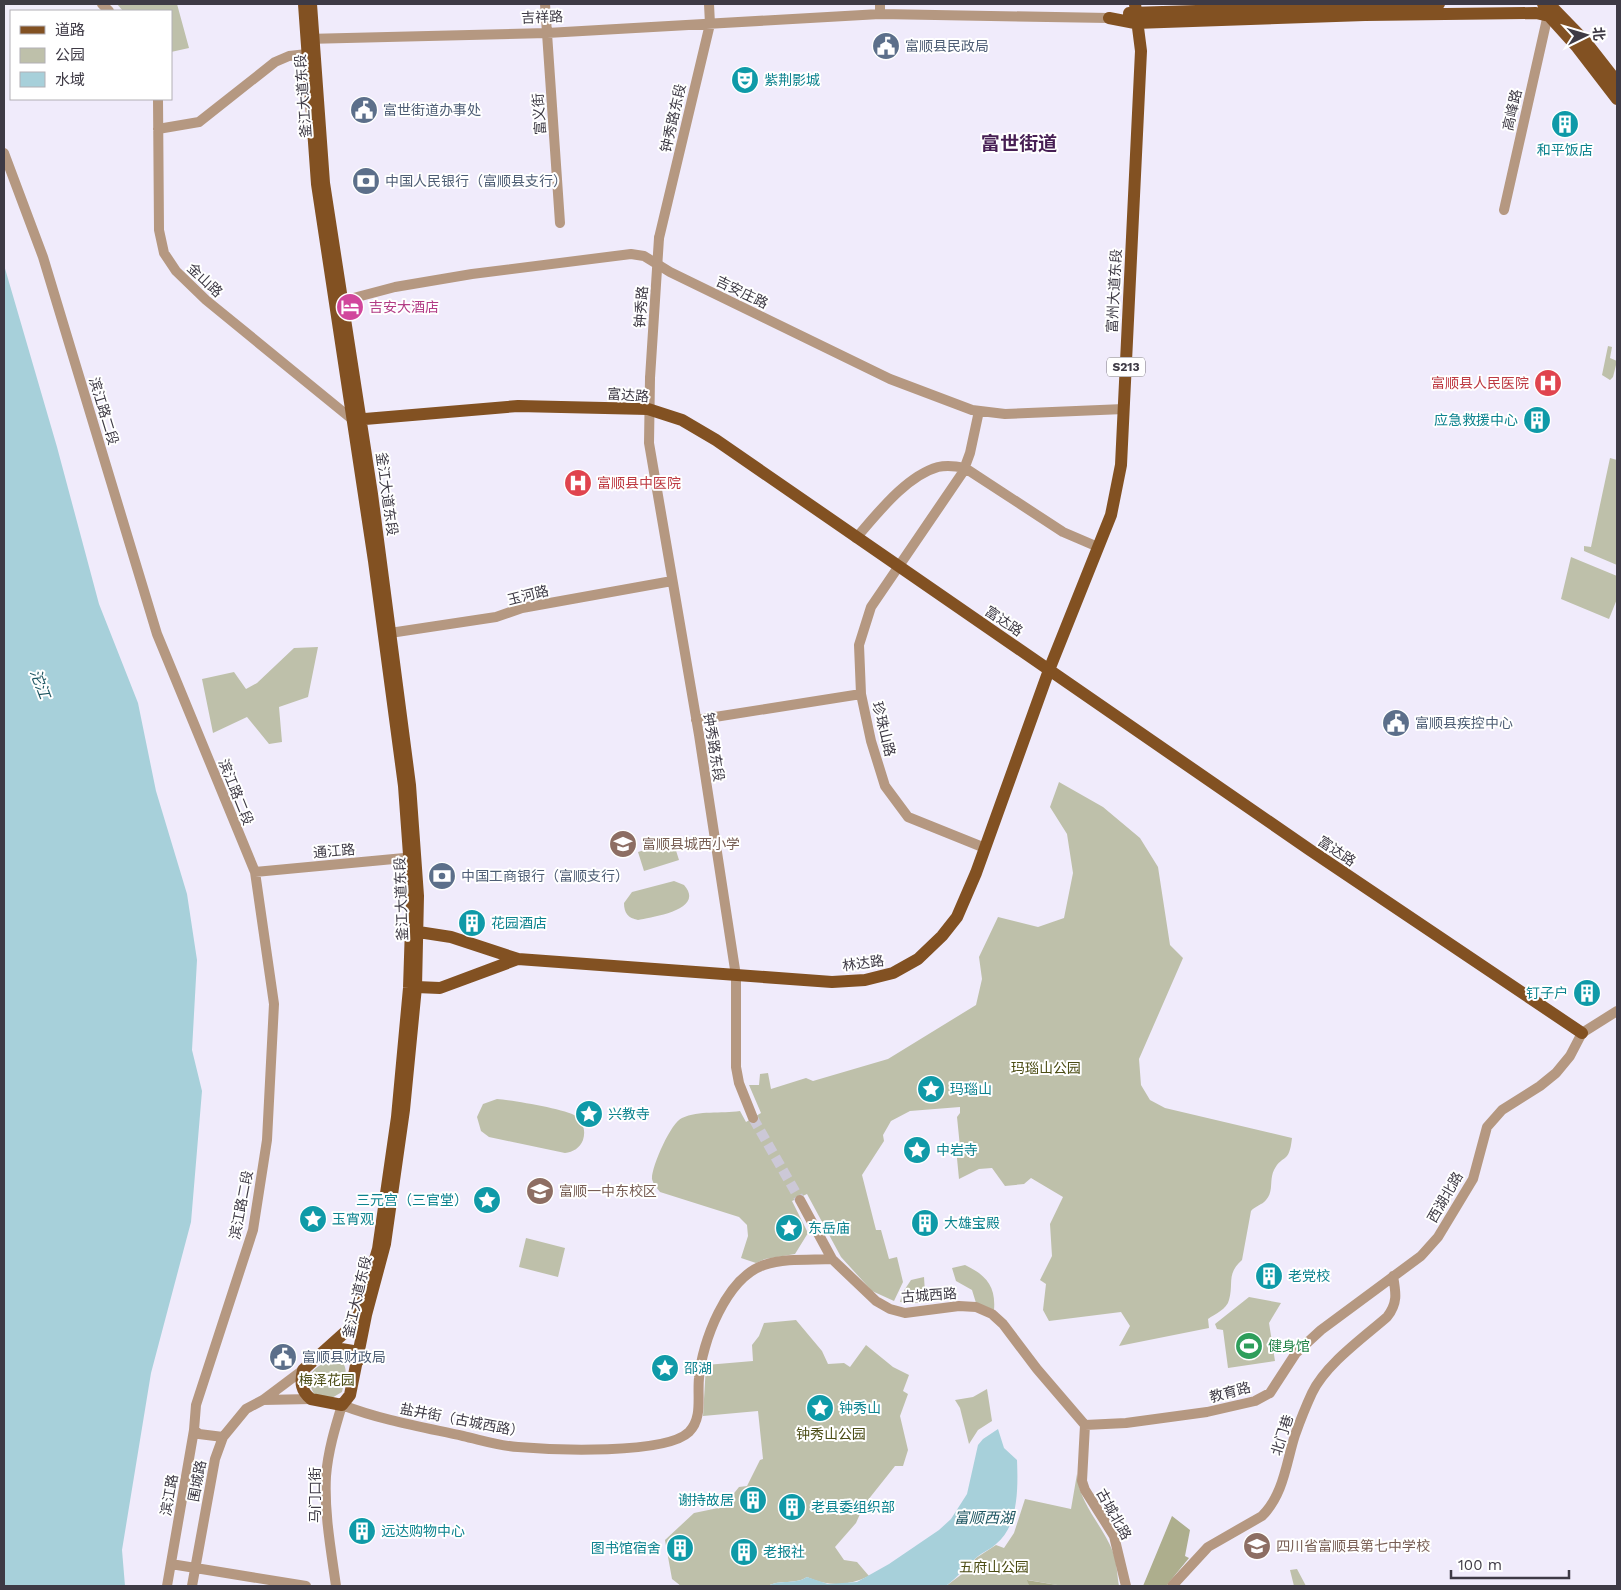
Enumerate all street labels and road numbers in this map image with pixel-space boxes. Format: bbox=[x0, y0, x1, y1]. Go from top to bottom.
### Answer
street label: 吉祥路 bbox=[521, 8, 563, 26]
street label: 釜江大道东段 bbox=[292, 54, 314, 138]
street label: 钟秀路东段 bbox=[657, 82, 689, 154]
street label: 高峰路 bbox=[1499, 88, 1525, 132]
street label: 富义街 bbox=[530, 92, 548, 136]
street label: 富州大道东段 bbox=[1104, 249, 1124, 333]
street label: 金山路 bbox=[184, 260, 226, 300]
street label: 吉安庄路 bbox=[713, 273, 771, 311]
street label: 钟秀路 bbox=[632, 285, 650, 329]
road number: S213 bbox=[1107, 358, 1145, 377]
street label: 滨江路二段 bbox=[86, 375, 122, 447]
street label: 富达路 bbox=[606, 386, 650, 404]
street label: 釜江大道东段 bbox=[373, 451, 401, 537]
street label: 玉河路 bbox=[506, 582, 550, 608]
street label: 富达路 bbox=[982, 603, 1026, 639]
street label: 珍珠山路 bbox=[869, 700, 899, 758]
street label: 钟秀路东段 bbox=[701, 711, 727, 783]
street label: 滨江路二段 bbox=[215, 757, 257, 827]
street label: 富达路 bbox=[1315, 833, 1359, 869]
street label: 通江路 bbox=[312, 841, 356, 861]
street label: 釜江大道东段 bbox=[392, 857, 410, 941]
street label: 林达路 bbox=[841, 952, 885, 974]
street label: 滨江路二段 bbox=[226, 1169, 256, 1241]
street label: 西湖北路 bbox=[1424, 1169, 1466, 1225]
street label: 釜江大道东段 bbox=[340, 1254, 374, 1340]
street label: 古城西路 bbox=[901, 1285, 957, 1305]
street label: 教育路 bbox=[1208, 1379, 1252, 1405]
street label: 盐井街（古城西路） bbox=[399, 1400, 525, 1440]
street label: 北门巷 bbox=[1268, 1413, 1296, 1457]
street label: 围城路 bbox=[185, 1459, 209, 1503]
street label: 马门口街 bbox=[307, 1467, 323, 1523]
street label: 滨江路 bbox=[157, 1473, 181, 1517]
street label: 古城北路 bbox=[1093, 1486, 1135, 1542]

